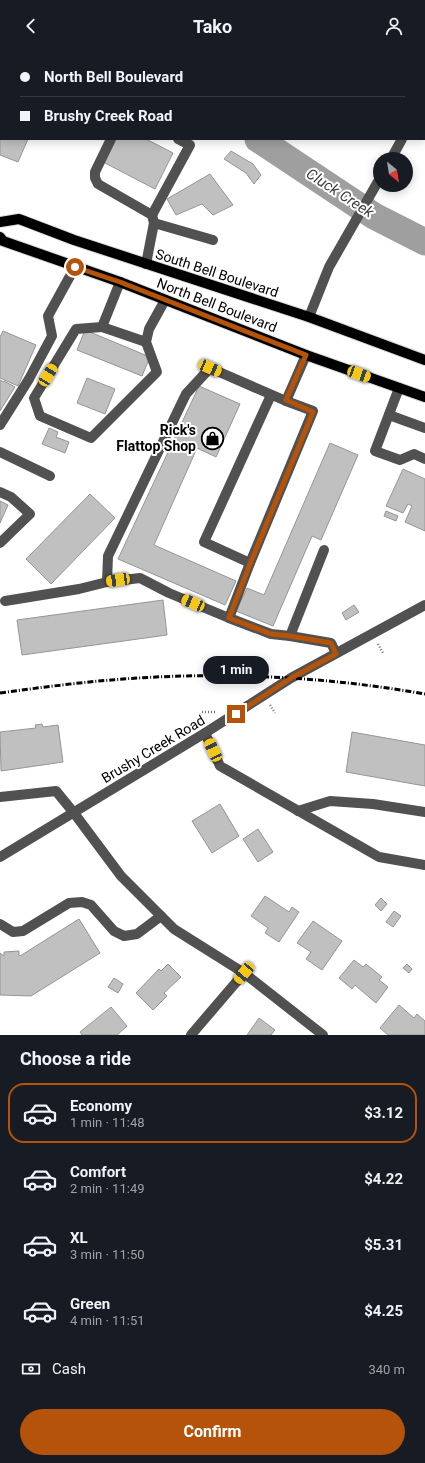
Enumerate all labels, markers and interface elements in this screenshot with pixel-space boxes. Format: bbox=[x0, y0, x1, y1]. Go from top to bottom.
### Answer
icon: back bbox=[20, 15, 42, 37]
icon: person bbox=[383, 15, 405, 37]
text: Tako bbox=[193, 16, 232, 37]
text: North Bell Boulevard bbox=[44, 68, 183, 86]
text: Brushy Creek Road bbox=[44, 107, 173, 125]
north arrow bbox=[373, 152, 413, 192]
map controls bbox=[373, 152, 413, 192]
water label: Cluck Creek bbox=[303, 165, 378, 222]
street label: South Bell Boulevard bbox=[154, 246, 280, 300]
route start bbox=[66, 258, 84, 276]
street label: North Bell Boulevard bbox=[155, 275, 279, 335]
car bbox=[197, 358, 223, 378]
car bbox=[37, 362, 59, 388]
car bbox=[346, 364, 372, 384]
place label: Rick's Flattop Shop bbox=[116, 422, 196, 454]
shop icon: Rick's Flattop Shop bbox=[199, 425, 225, 451]
car bbox=[105, 572, 131, 588]
car bbox=[180, 593, 206, 613]
callout: 1 min bbox=[203, 656, 269, 684]
text: 1 min bbox=[220, 662, 252, 677]
route end bbox=[227, 705, 245, 723]
street label: Brushy Creek Road bbox=[99, 712, 207, 786]
car bbox=[202, 737, 224, 763]
car bbox=[232, 960, 256, 986]
text: Choose a ride bbox=[20, 1048, 131, 1069]
icon: car bbox=[22, 1095, 58, 1131]
text: Economy bbox=[70, 1097, 132, 1115]
text: $3.12 bbox=[364, 1104, 403, 1122]
text: 1 min · 11:48 bbox=[70, 1115, 145, 1130]
icon: car bbox=[22, 1161, 58, 1197]
text: Comfort bbox=[70, 1163, 126, 1181]
text: $4.22 bbox=[364, 1170, 403, 1188]
text: 2 min · 11:49 bbox=[70, 1181, 145, 1196]
icon: car bbox=[22, 1227, 58, 1263]
text: XL bbox=[70, 1229, 88, 1247]
text: $5.31 bbox=[364, 1236, 403, 1254]
text: 3 min · 11:50 bbox=[70, 1247, 145, 1262]
icon: car bbox=[22, 1293, 58, 1329]
text: Green bbox=[70, 1295, 110, 1313]
text: $4.25 bbox=[364, 1302, 403, 1320]
text: 4 min · 11:51 bbox=[70, 1313, 145, 1328]
icon: cash bbox=[20, 1358, 42, 1380]
text: Cash bbox=[52, 1360, 86, 1378]
text: 340 m bbox=[368, 1362, 405, 1377]
button: Confirm bbox=[20, 1409, 405, 1455]

